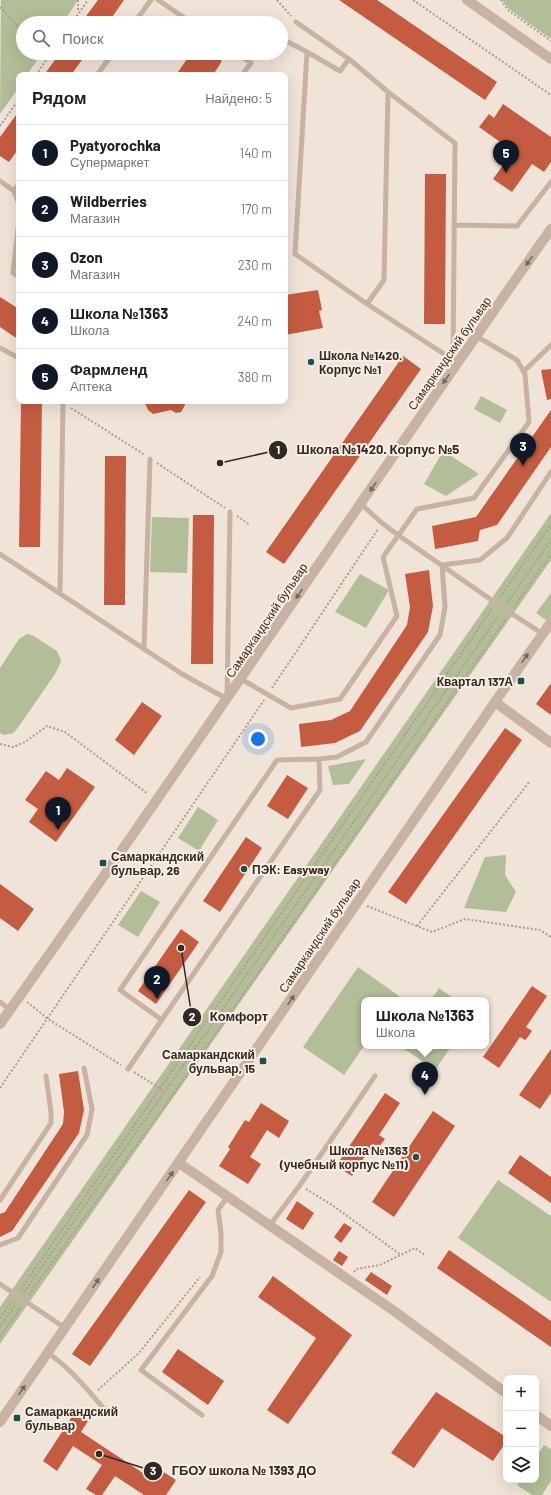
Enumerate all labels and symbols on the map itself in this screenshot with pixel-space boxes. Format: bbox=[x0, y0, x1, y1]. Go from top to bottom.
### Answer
pin: 5 bbox=[493, 140, 519, 173]
one-way arrow bbox=[525, 256, 533, 266]
street label: Самаркандский бульвар bbox=[405, 293, 494, 413]
place label: Школа №1420. Корпус №1 bbox=[319, 348, 402, 377]
marker: Школа №1420. Корпус №1 bbox=[306, 357, 316, 367]
one-way arrow bbox=[442, 374, 450, 385]
pin: 3 bbox=[510, 433, 536, 466]
callout: Школа №1420. Корпус №5 bbox=[268, 437, 467, 462]
text: Школа №1420. Корпус №5 bbox=[297, 441, 459, 457]
text: 1 bbox=[276, 442, 280, 456]
one-way arrow bbox=[369, 481, 377, 492]
street label: Самаркандский бульвар bbox=[222, 560, 311, 680]
one-way arrow bbox=[295, 589, 303, 599]
one-way arrow bbox=[521, 653, 529, 664]
place label: Квартал 137А bbox=[437, 674, 513, 689]
marker: Квартал 137А bbox=[516, 676, 526, 686]
your location bbox=[248, 729, 268, 749]
pin: 1 bbox=[45, 797, 71, 830]
place label: Самаркандский бульвар, 26 bbox=[111, 849, 204, 878]
marker: Самаркандский бульвар, 26 bbox=[98, 858, 108, 868]
place label: ПЭК: Easyway bbox=[252, 862, 330, 876]
marker: ПЭК: Easyway bbox=[239, 864, 249, 874]
street label: Самаркандский бульвар bbox=[275, 875, 364, 995]
pin: 2 bbox=[144, 966, 170, 999]
one-way arrow bbox=[287, 994, 295, 1005]
callout: Комфорт bbox=[182, 1004, 277, 1029]
text: Комфорт bbox=[210, 1008, 268, 1024]
text: 2 bbox=[189, 1009, 196, 1023]
place label: Самаркандский бульвар, 15 bbox=[162, 1047, 256, 1076]
marker: Самаркандский бульвар, 15 bbox=[258, 1056, 268, 1066]
pin: 4 bbox=[412, 1062, 438, 1095]
place label: Школа №1363 (учебный корпус №11) bbox=[279, 1143, 409, 1172]
marker: Школа №1363 (учебный корпус №11) bbox=[411, 1152, 421, 1162]
one-way arrow bbox=[166, 1171, 174, 1181]
one-way arrow bbox=[92, 1278, 100, 1288]
one-way arrow bbox=[18, 1385, 26, 1395]
place label: Самаркандский бульвар bbox=[25, 1404, 118, 1433]
marker: Самаркандский бульвар bbox=[12, 1413, 22, 1423]
callout: ГБОУ школа № 1393 ДО bbox=[143, 1458, 324, 1483]
text: ГБОУ школа № 1393 ДО bbox=[172, 1462, 316, 1478]
text: 3 bbox=[150, 1463, 156, 1477]

